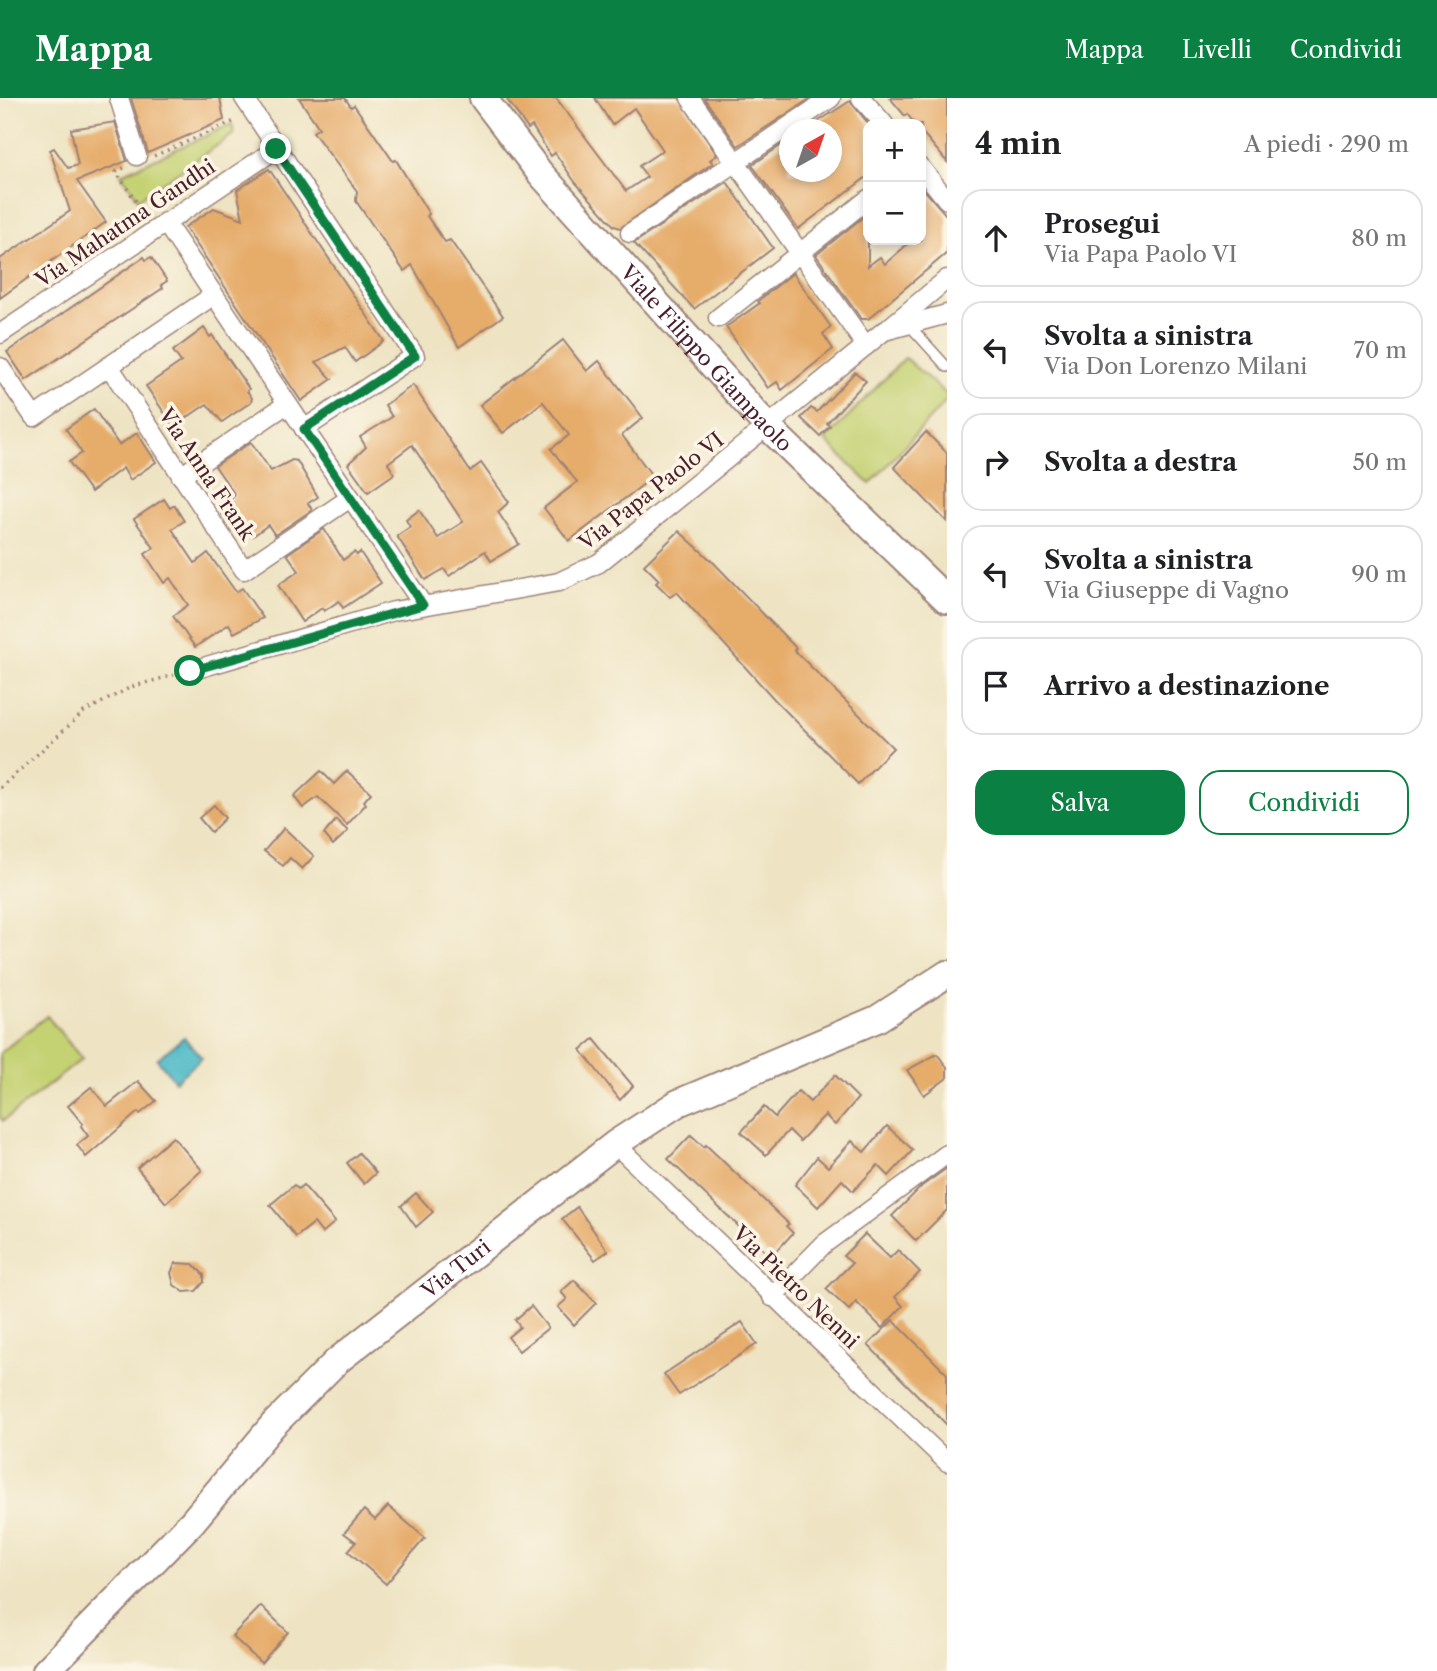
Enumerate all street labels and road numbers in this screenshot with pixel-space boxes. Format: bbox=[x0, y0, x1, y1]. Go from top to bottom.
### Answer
street label: Via Mahatma Gandhi bbox=[30, 154, 220, 293]
street label: Viale Filippo Giampaolo bbox=[615, 259, 798, 456]
street label: Via Anna Frank bbox=[153, 402, 261, 546]
street label: Via Papa Paolo VI bbox=[573, 427, 728, 556]
street label: Via Pietro Nenni bbox=[727, 1220, 864, 1354]
street label: Via Turi bbox=[415, 1234, 495, 1304]

